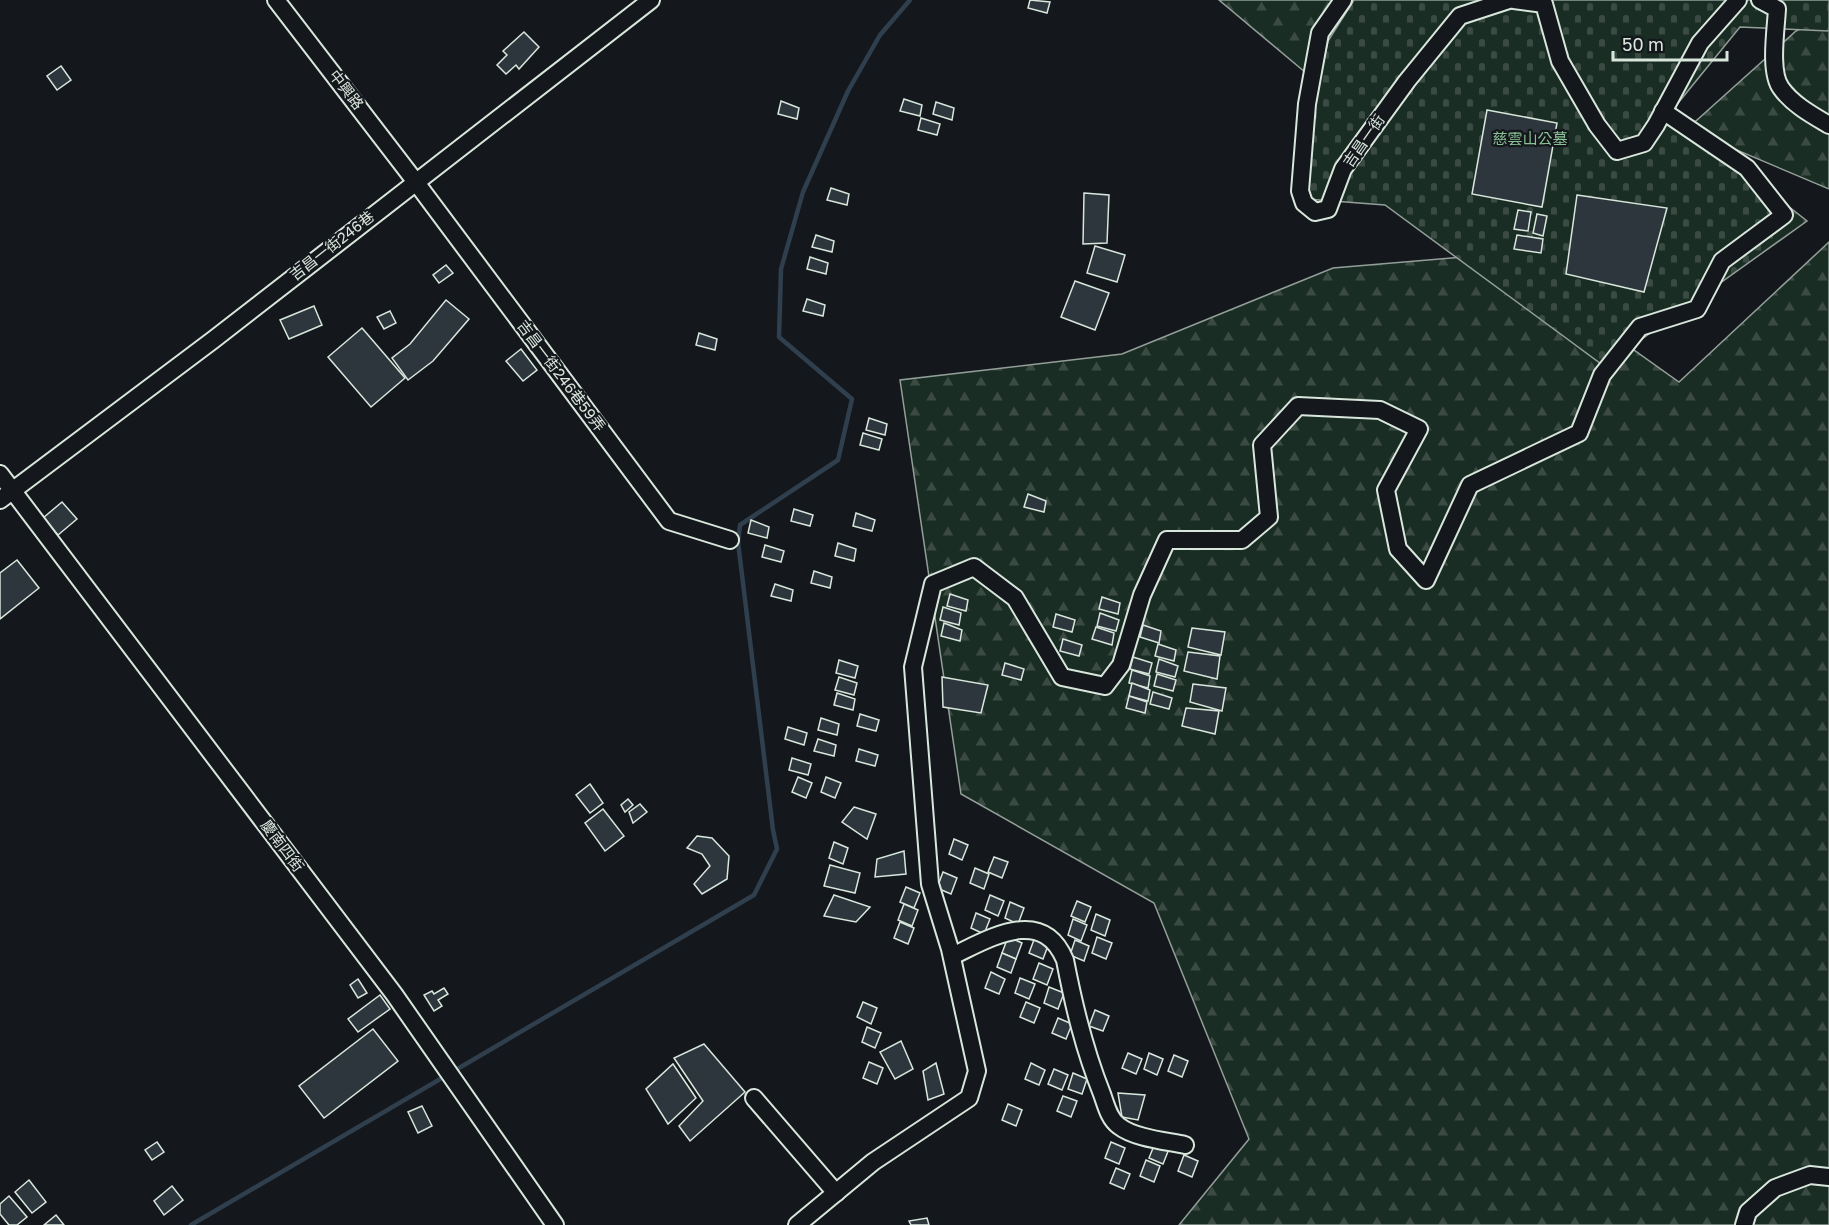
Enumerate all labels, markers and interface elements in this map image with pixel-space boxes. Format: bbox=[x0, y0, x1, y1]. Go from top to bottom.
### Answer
scale bar bbox=[1613, 24, 1727, 62]
text: 50 m bbox=[1622, 33, 1664, 55]
street label: 中興路 bbox=[326, 66, 368, 113]
street label: 吉昌一街 bbox=[1339, 111, 1388, 170]
park label: 慈雲山公墓 bbox=[1492, 129, 1568, 147]
street label: 吉昌一街246巷 bbox=[286, 207, 377, 284]
street label: 吉昌一街246巷59弄 bbox=[514, 316, 610, 435]
street label: 慶南四街 bbox=[258, 816, 308, 875]

